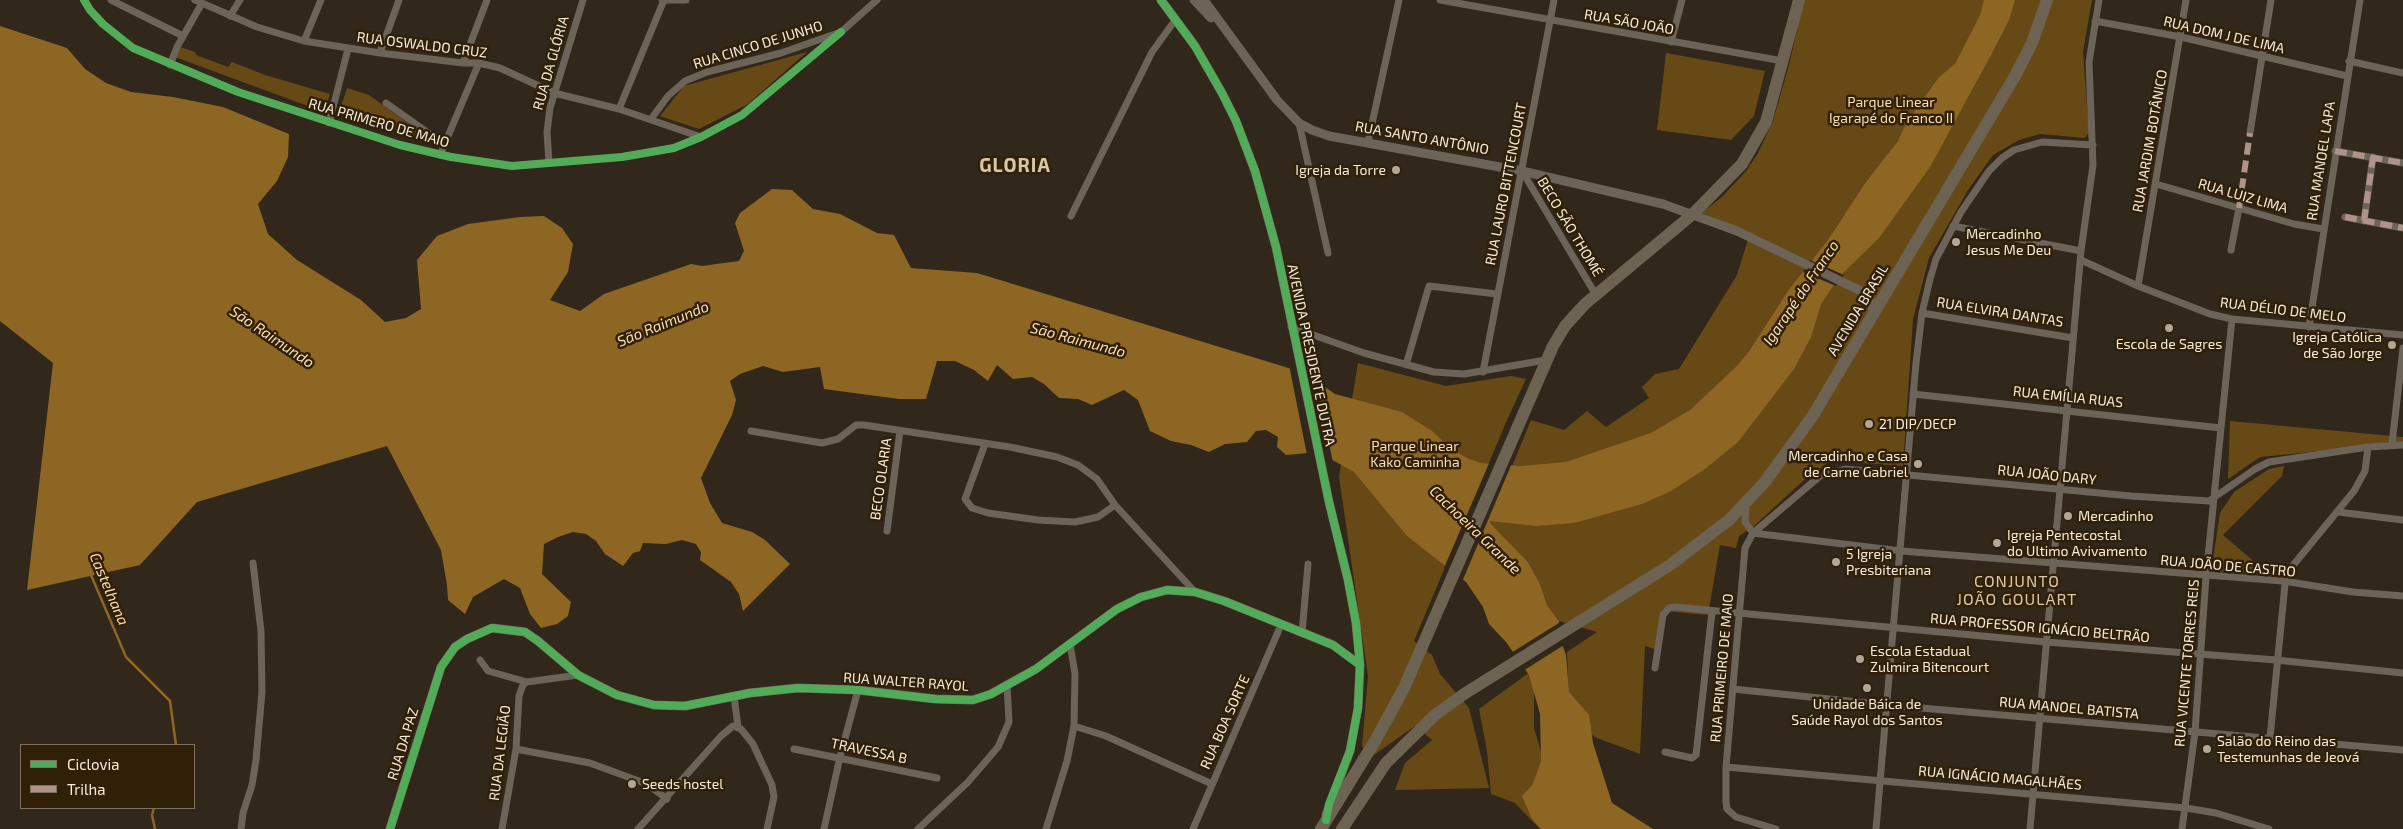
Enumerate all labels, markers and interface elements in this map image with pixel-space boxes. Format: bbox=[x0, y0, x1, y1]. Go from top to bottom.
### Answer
street label: RUA SÃO JOÃO bbox=[1583, 6, 1675, 38]
street label: RUA DOM J DE LIMA bbox=[2162, 13, 2286, 57]
street label: RUA DA GLÓRIA bbox=[530, 14, 572, 112]
street label: RUA CINCO DE JUNHO bbox=[691, 17, 825, 73]
street label: RUA OSWALDO CRUZ bbox=[356, 29, 488, 61]
street label: RUA JARDIM BOTÂNICO bbox=[2129, 68, 2171, 214]
park label: Parque Linear Igarapé do Franco II bbox=[1829, 94, 1953, 126]
street label: RUA PRIMERO DE MAIO bbox=[307, 95, 451, 151]
street label: RUA MANOEL LAPA bbox=[2303, 100, 2339, 222]
street label: RUA LAURO BITTENCOURT bbox=[1482, 101, 1530, 267]
street label: RUA SANTO ANTÔNIO bbox=[1354, 118, 1490, 158]
district label: GLORIA bbox=[978, 155, 1052, 177]
place label: Igreja da Torre bbox=[1295, 162, 1386, 178]
marker: Igreja da Torre bbox=[1390, 164, 1402, 176]
street label: BECO SÃO THOMÉ bbox=[1534, 174, 1606, 280]
street label: RUA LUIZ LIMA bbox=[2196, 175, 2290, 217]
place label: Mercadinho Jesus Me Deu bbox=[1966, 226, 2051, 258]
marker: Mercadinho Jesus Me Deu bbox=[1950, 236, 1962, 248]
water label: Igarapé do Franco bbox=[1759, 237, 1843, 349]
street label: AVENIDA BRASIL bbox=[1824, 261, 1892, 359]
street label: AVENIDA PRESIDENTE DUTRA bbox=[1283, 262, 1339, 448]
street label: RUA ELVIRA DANTAS bbox=[1935, 294, 2065, 330]
street label: RUA DÉLIO DE MELO bbox=[2219, 294, 2347, 326]
water label: São Raimundo bbox=[614, 297, 712, 351]
water label: São Raimundo bbox=[227, 302, 317, 372]
water label: São Raimundo bbox=[1029, 319, 1127, 361]
marker: Escola de Sagres bbox=[2163, 322, 2175, 334]
place label: Igreja Católica de São Jorge bbox=[2292, 329, 2382, 362]
place label: Escola de Sagres bbox=[2116, 336, 2222, 352]
marker: Igreja Católica de São Jorge bbox=[2386, 339, 2398, 351]
street label: RUA EMÍLIA RUAS bbox=[2012, 383, 2124, 411]
place label: 21 DIP/DECP bbox=[1879, 416, 1956, 432]
marker: 21 DIP/DECP bbox=[1863, 418, 1875, 430]
street label: BECO OLARIA bbox=[867, 437, 895, 521]
park label: Parque Linear Kako Caminha bbox=[1370, 438, 1460, 471]
place label: Mercadinho e Casa de Carne Gabriel bbox=[1788, 448, 1908, 481]
marker: Mercadinho e Casa de Carne Gabriel bbox=[1912, 458, 1924, 470]
street label: RUA JOÃO DARY bbox=[1997, 461, 2097, 489]
water label: Cachoeira Grande bbox=[1426, 482, 1524, 578]
place label: Mercadinho bbox=[2078, 508, 2153, 524]
marker: Mercadinho bbox=[2062, 510, 2074, 522]
place label: Igreja Pentecostal do Ultimo Avivamento bbox=[2007, 527, 2147, 560]
marker: Igreja Pentecostal do Ultimo Avivamento bbox=[1991, 537, 2003, 549]
place label: 5 Igreja Presbiteriana bbox=[1846, 546, 1931, 578]
water label: Castelhana bbox=[86, 550, 132, 628]
street label: RUA JOÃO DE CASTRO bbox=[2160, 552, 2296, 580]
marker: 5 Igreja Presbiteriana bbox=[1830, 556, 1842, 568]
district label: CONJUNTO JOÃO GOULART bbox=[1955, 572, 2079, 610]
street label: RUA VICENTE TORRES REIS bbox=[2171, 579, 2203, 747]
street label: RUA PRIMEIRO DE MAIO bbox=[1707, 593, 1737, 743]
street label: RUA PROFESSOR IGNÁCIO BELTRÃO bbox=[1929, 610, 2151, 646]
place label: Escola Estadual Zulmira Bitencourt bbox=[1870, 643, 1989, 676]
marker: Escola Estadual Zulmira Bitencourt bbox=[1854, 653, 1866, 665]
street label: RUA WALTER RAYOL bbox=[843, 669, 969, 695]
street label: RUA BOA SORTE bbox=[1197, 672, 1253, 772]
marker: Unidade Báica de Saúde Rayol dos Santos bbox=[1861, 682, 1873, 694]
street label: RUA MANOEL BATISTA bbox=[1998, 694, 2140, 722]
place label: Unidade Báica de Saúde Rayol dos Santos bbox=[1791, 696, 1943, 729]
street label: RUA DA LEGIÃO bbox=[486, 704, 514, 802]
street label: RUA DA PAZ bbox=[384, 706, 422, 782]
place label: Salão do Reino das Testemunhas de Jeová bbox=[2217, 733, 2359, 766]
street label: TRAVESSA B bbox=[829, 735, 909, 767]
marker: Salão do Reino das Testemunhas de Jeová bbox=[2201, 743, 2213, 755]
legend bbox=[20, 744, 195, 809]
text: Ciclovia bbox=[67, 755, 119, 773]
street label: RUA IGNÁCIO MAGALHÃES bbox=[1917, 762, 2083, 794]
place label: Seeds hostel bbox=[642, 776, 723, 792]
marker: Seeds hostel bbox=[626, 778, 638, 790]
text: Trilha bbox=[67, 780, 105, 798]

